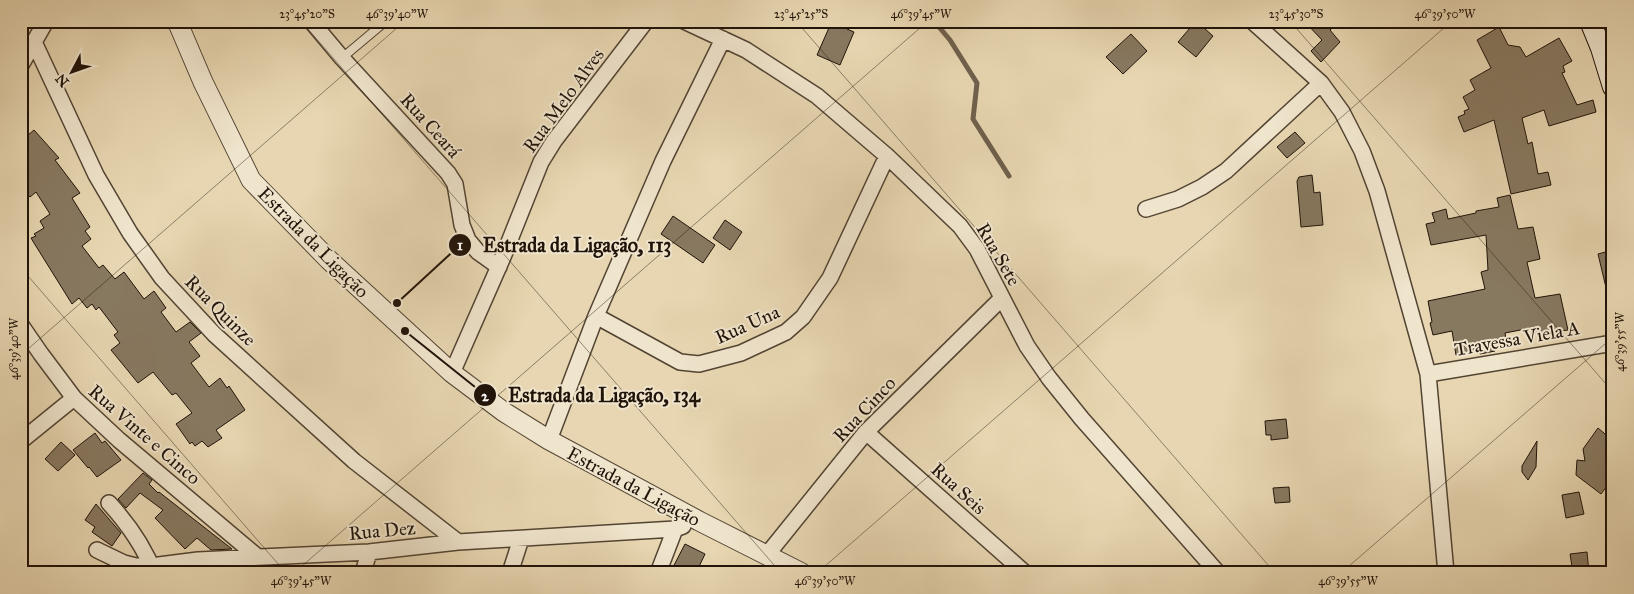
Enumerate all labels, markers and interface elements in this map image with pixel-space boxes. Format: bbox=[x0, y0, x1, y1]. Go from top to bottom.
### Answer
text: 23°45'20"S bbox=[279, 7, 335, 21]
text: 46°39'40"W bbox=[366, 7, 429, 21]
text: 23°45'25"S bbox=[774, 7, 828, 21]
text: 46°39'45"W bbox=[891, 7, 952, 21]
text: 23°45'30"S bbox=[1269, 7, 1323, 21]
text: 46°39'50"W bbox=[1415, 7, 1476, 21]
street label: Rua Melo Alves bbox=[518, 44, 609, 157]
north arrow bbox=[48, 48, 98, 98]
text: N bbox=[52, 70, 73, 90]
street label: Rua Ceará bbox=[395, 88, 466, 163]
street label: Estrada da Ligação bbox=[253, 182, 374, 304]
street label: Rua Sete bbox=[971, 219, 1026, 290]
callout: Estrada da Ligação, 113 bbox=[448, 227, 681, 262]
text: Estrada da Ligação, 113 bbox=[483, 233, 671, 258]
text: 1 bbox=[457, 236, 463, 254]
street label: Rua Quinze bbox=[180, 270, 261, 351]
street label: Rua Una bbox=[711, 300, 784, 349]
text: 46°39'55"W bbox=[1613, 312, 1627, 372]
street label: Travessa Viela A bbox=[1453, 316, 1582, 361]
text: 46°39'40"W bbox=[7, 317, 21, 380]
street label: Rua Cinco bbox=[828, 371, 901, 447]
callout: Estrada da Ligação, 134 bbox=[473, 378, 710, 413]
street label: Rua Vinte e Cinco bbox=[84, 379, 206, 489]
text: Estrada da Ligação, 134 bbox=[508, 383, 701, 408]
text: 2 bbox=[481, 387, 489, 405]
street label: Estrada da Ligação bbox=[563, 442, 705, 532]
street label: Rua Seis bbox=[926, 458, 991, 519]
street label: Rua Dez bbox=[348, 516, 417, 545]
text: 46°39'45"W bbox=[271, 574, 332, 588]
text: 46°39'50"W bbox=[795, 574, 856, 588]
text: 46°39'55"W bbox=[1318, 574, 1378, 588]

